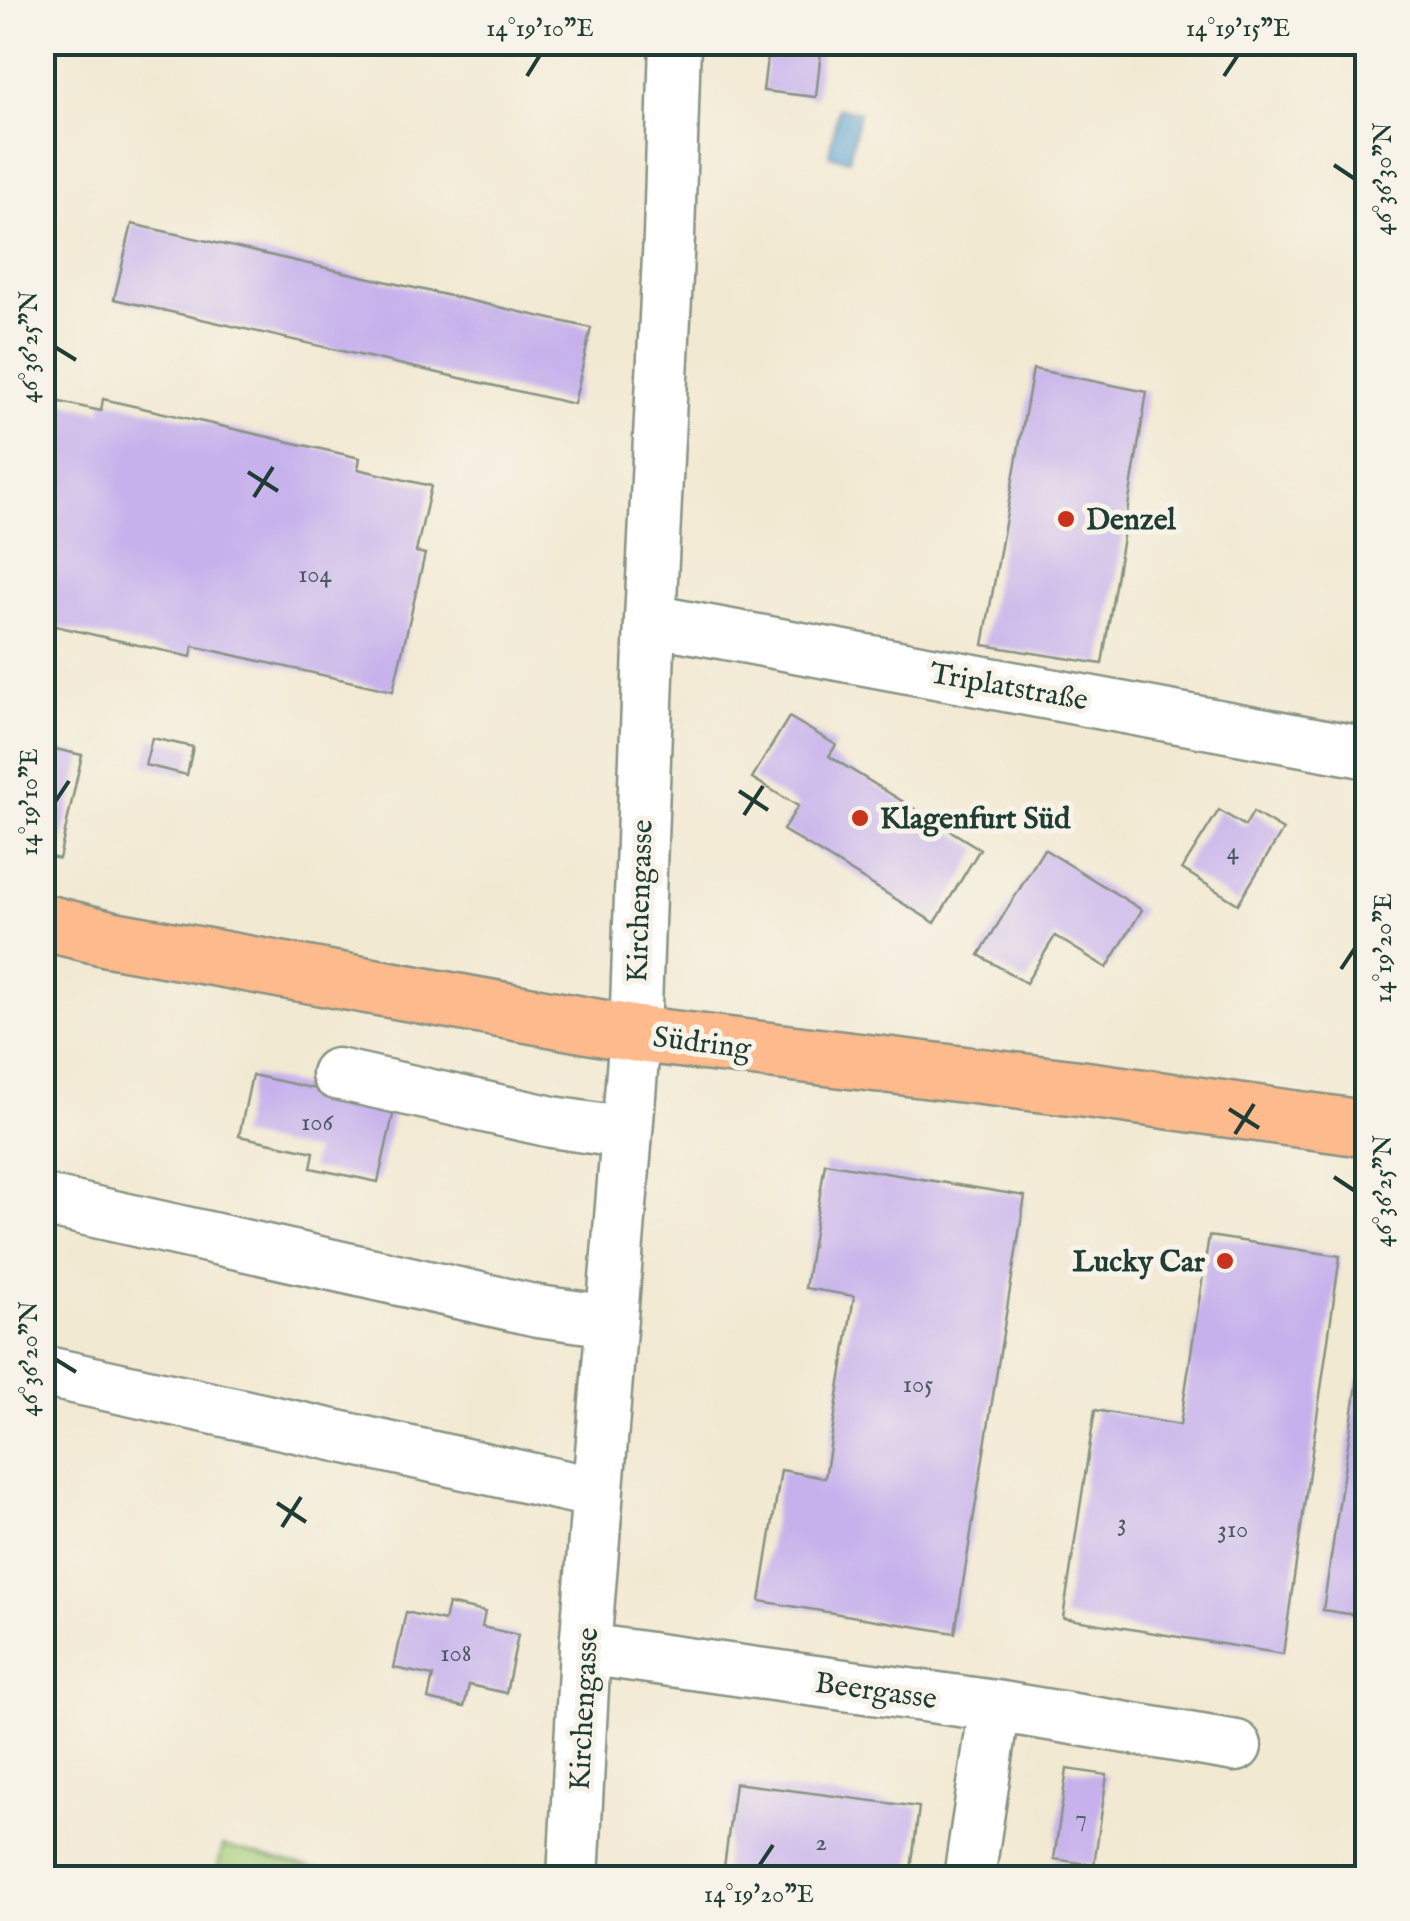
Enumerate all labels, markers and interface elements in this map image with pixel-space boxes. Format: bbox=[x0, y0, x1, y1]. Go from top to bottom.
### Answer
text: 14°19'10"E bbox=[486, 13, 594, 45]
text: 14°19'15"E bbox=[1186, 13, 1290, 45]
text: 46°36'30"N bbox=[1368, 122, 1400, 236]
text: 46°36'25"N bbox=[14, 291, 46, 403]
place label: Denzel bbox=[1086, 502, 1176, 540]
marker: Denzel bbox=[1055, 508, 1077, 530]
house number: 104 bbox=[298, 559, 333, 591]
street label: Triplatstraße bbox=[926, 655, 1091, 721]
text: 14°19'10"E bbox=[14, 748, 46, 856]
place label: Klagenfurt Süd bbox=[880, 801, 1071, 839]
marker: Klagenfurt Süd bbox=[849, 807, 871, 829]
street label: Kirchengasse bbox=[619, 819, 663, 983]
house number: 4 bbox=[1227, 836, 1240, 868]
text: 14°19'20"E bbox=[1368, 893, 1400, 1003]
street label: Südring bbox=[651, 1019, 754, 1069]
house number: 106 bbox=[301, 1107, 333, 1139]
text: 46°36'25"N bbox=[1368, 1135, 1400, 1247]
place label: Lucky Car bbox=[1072, 1244, 1206, 1282]
marker: Lucky Car bbox=[1214, 1250, 1236, 1272]
text: 46°36'20"N bbox=[14, 1301, 46, 1417]
house number: 105 bbox=[903, 1369, 933, 1401]
house number: 3 bbox=[1117, 1507, 1127, 1539]
house number: 310 bbox=[1218, 1514, 1248, 1546]
street label: Kirchengasse bbox=[562, 1627, 608, 1792]
house number: 108 bbox=[440, 1638, 472, 1670]
street label: Beergasse bbox=[812, 1665, 939, 1719]
house number: 7 bbox=[1075, 1803, 1087, 1835]
house number: 2 bbox=[815, 1827, 827, 1859]
text: 14°19'20"E bbox=[704, 1879, 814, 1911]

